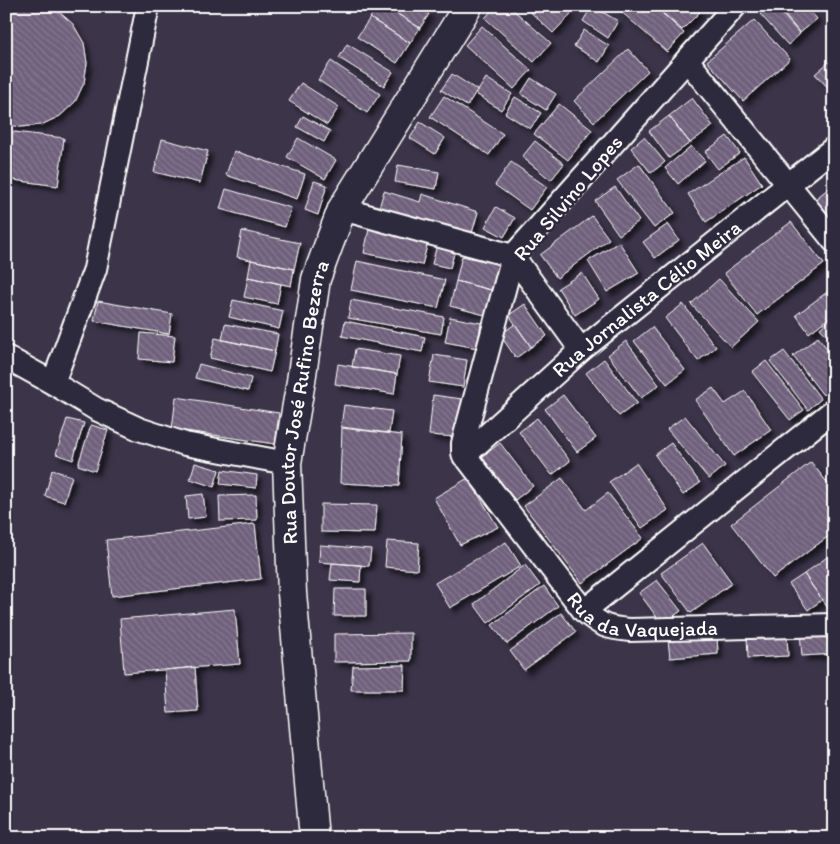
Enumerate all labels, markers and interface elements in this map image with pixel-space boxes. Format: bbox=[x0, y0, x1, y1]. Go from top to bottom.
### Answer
street label: Rua Silvino Lopes bbox=[508, 130, 628, 266]
street label: Rua Jornalista Célio Meira bbox=[546, 214, 746, 382]
street label: Rua Doutor José Rufino Bezerra bbox=[274, 256, 334, 545]
street label: Rua da Vaquejada bbox=[562, 587, 718, 642]

